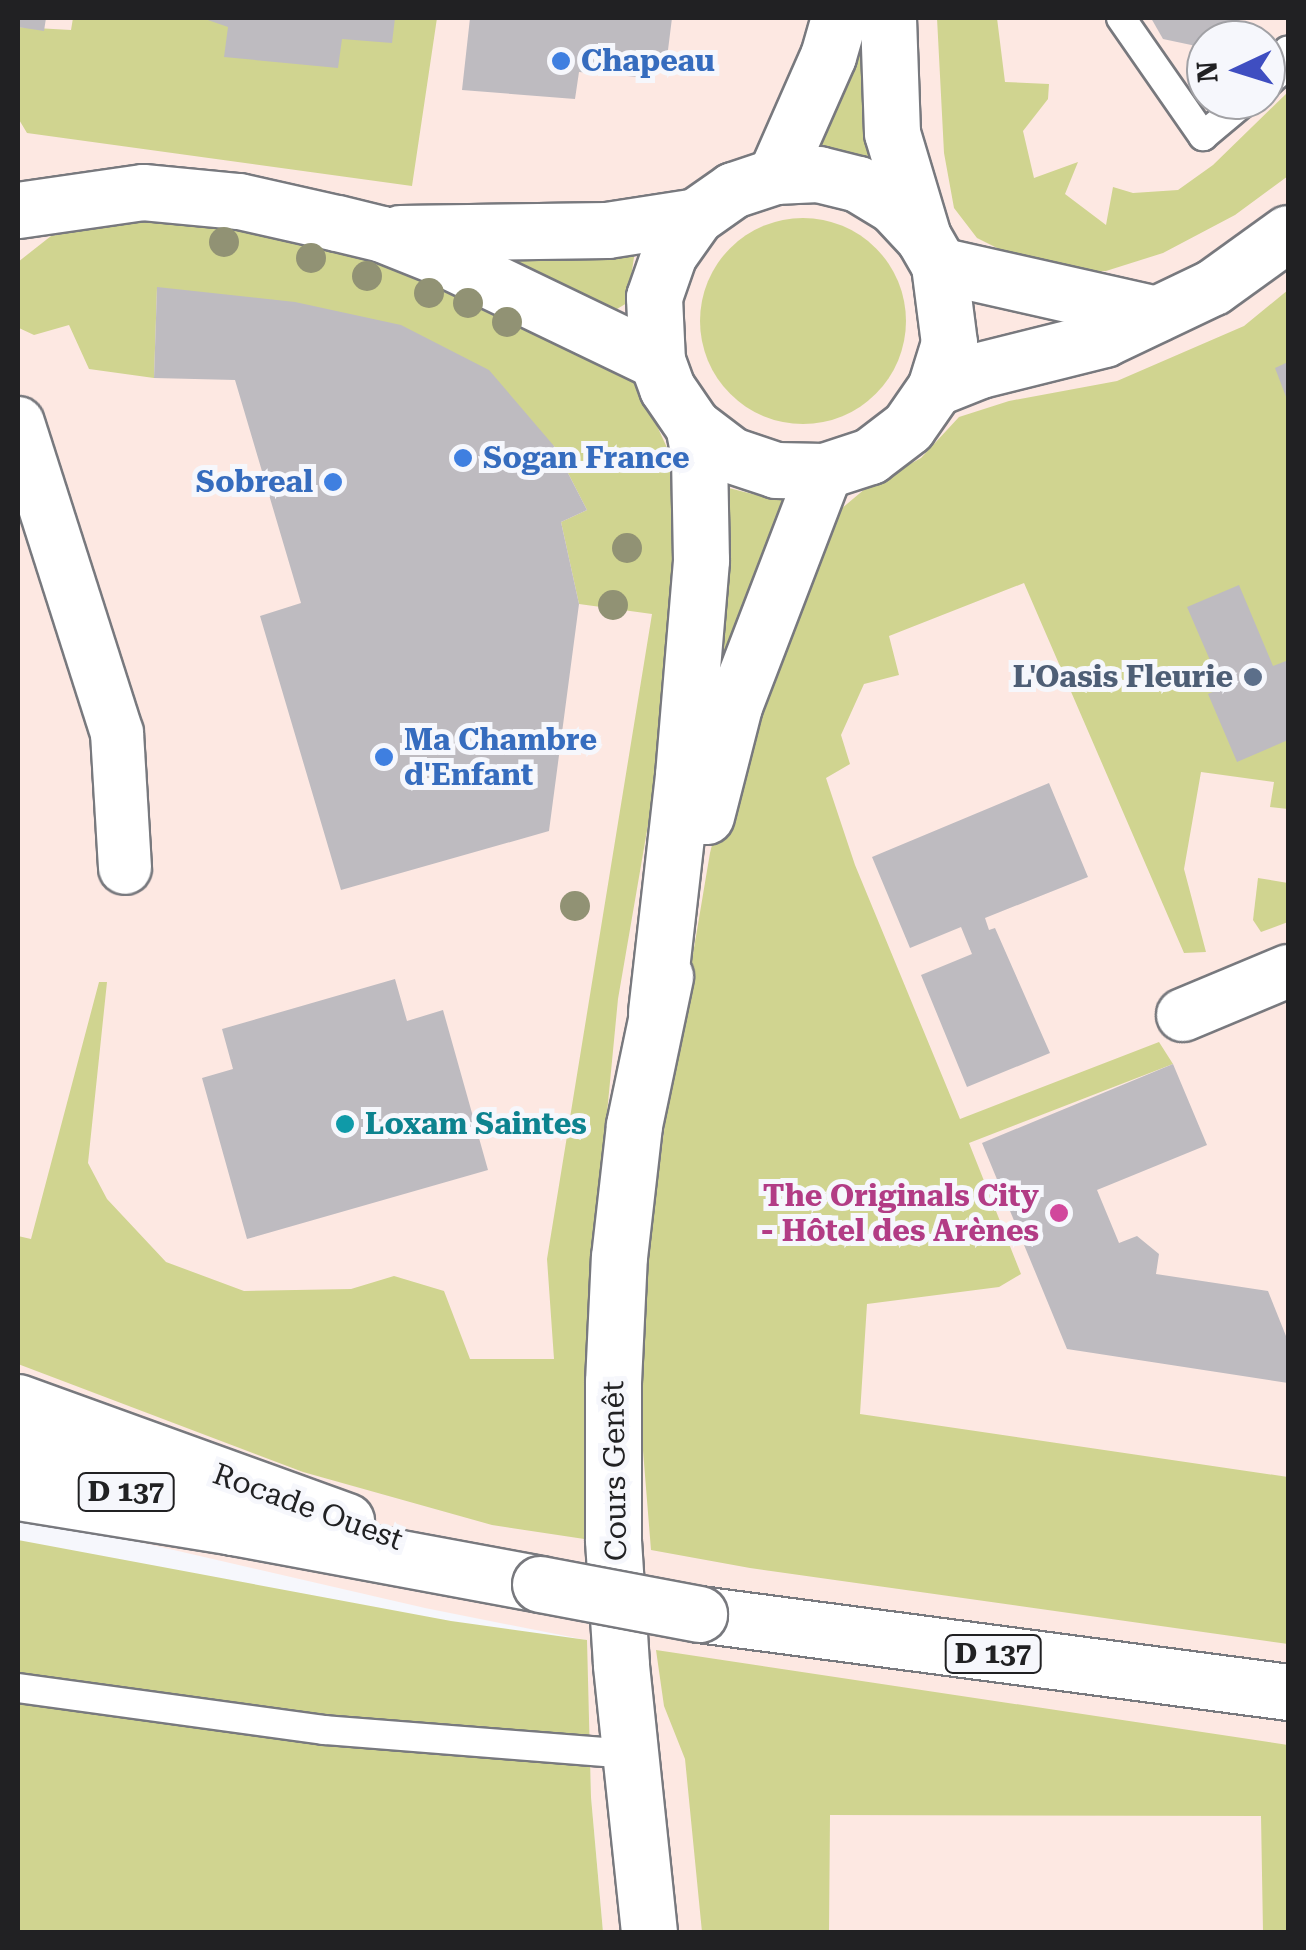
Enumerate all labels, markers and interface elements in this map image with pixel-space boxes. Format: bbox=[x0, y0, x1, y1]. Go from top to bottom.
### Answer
north arrow bbox=[1186, 20, 1286, 120]
place label: Chapeau bbox=[581, 43, 715, 79]
marker: Chapeau bbox=[550, 50, 572, 72]
text: N bbox=[1190, 60, 1225, 84]
place label: Sogan France bbox=[483, 440, 690, 476]
marker: Sogan France bbox=[452, 447, 474, 469]
place label: Sobreal bbox=[196, 464, 313, 500]
marker: Sobreal bbox=[322, 471, 344, 493]
place label: L'Oasis Fleurie bbox=[1013, 659, 1233, 695]
marker: L'Oasis Fleurie bbox=[1242, 666, 1264, 688]
place label: Ma Chambre d'Enfant bbox=[404, 722, 597, 792]
marker: Ma Chambre d'Enfant bbox=[373, 746, 395, 768]
place label: Loxam Saintes bbox=[365, 1106, 587, 1142]
marker: Loxam Saintes bbox=[334, 1113, 356, 1135]
place label: The Originals City - Hôtel des Arènes bbox=[760, 1178, 1039, 1248]
marker: The Originals City - Hôtel des Arènes bbox=[1048, 1202, 1070, 1224]
street label: Cours Genêt bbox=[595, 1381, 635, 1561]
street label: Rocade Ouest bbox=[208, 1456, 408, 1558]
road number: D 137 bbox=[76, 1469, 176, 1515]
road number: D 137 bbox=[943, 1631, 1043, 1677]

